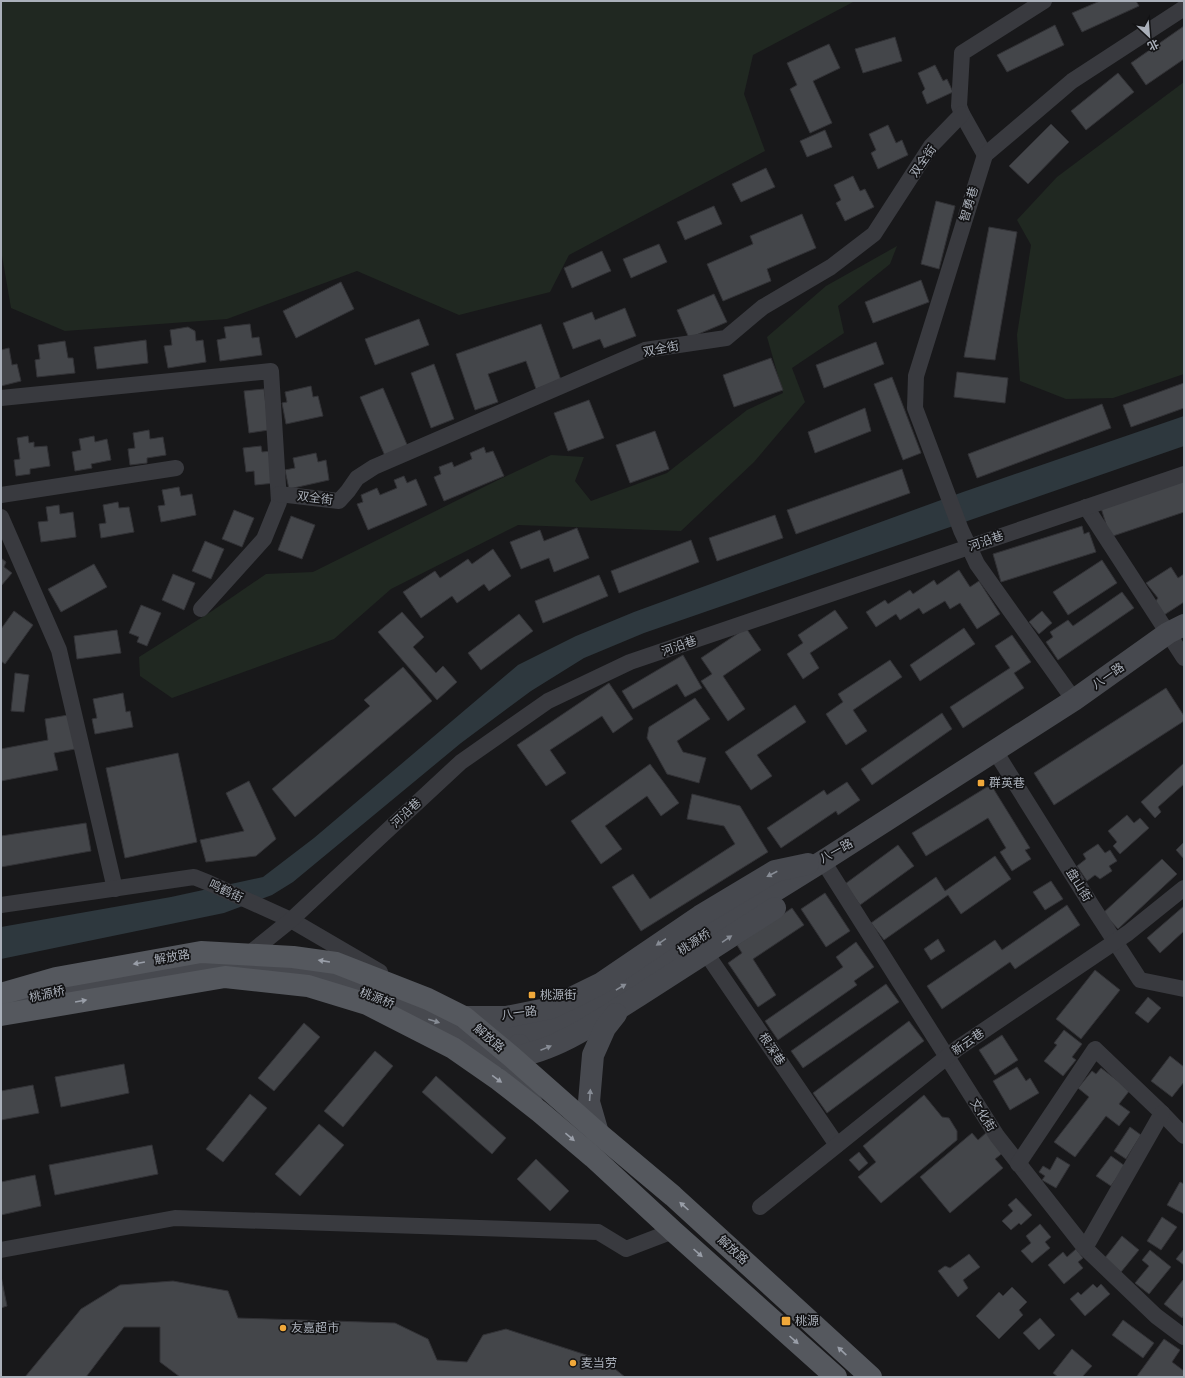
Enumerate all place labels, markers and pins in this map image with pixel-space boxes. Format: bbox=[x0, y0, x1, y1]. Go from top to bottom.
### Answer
place label: 群英巷 bbox=[989, 775, 1025, 791]
marker: 群英巷 bbox=[976, 778, 986, 788]
place label: 桃源街 bbox=[540, 987, 576, 1003]
marker: 桃源街 bbox=[527, 990, 537, 1000]
place label: 桃源 bbox=[795, 1313, 819, 1329]
marker: 桃源 bbox=[780, 1315, 792, 1327]
place label: 友嘉超市 bbox=[291, 1320, 339, 1336]
marker: 友嘉超市 bbox=[278, 1323, 288, 1333]
place label: 麦当劳 bbox=[581, 1355, 617, 1371]
marker: 麦当劳 bbox=[568, 1358, 578, 1368]

